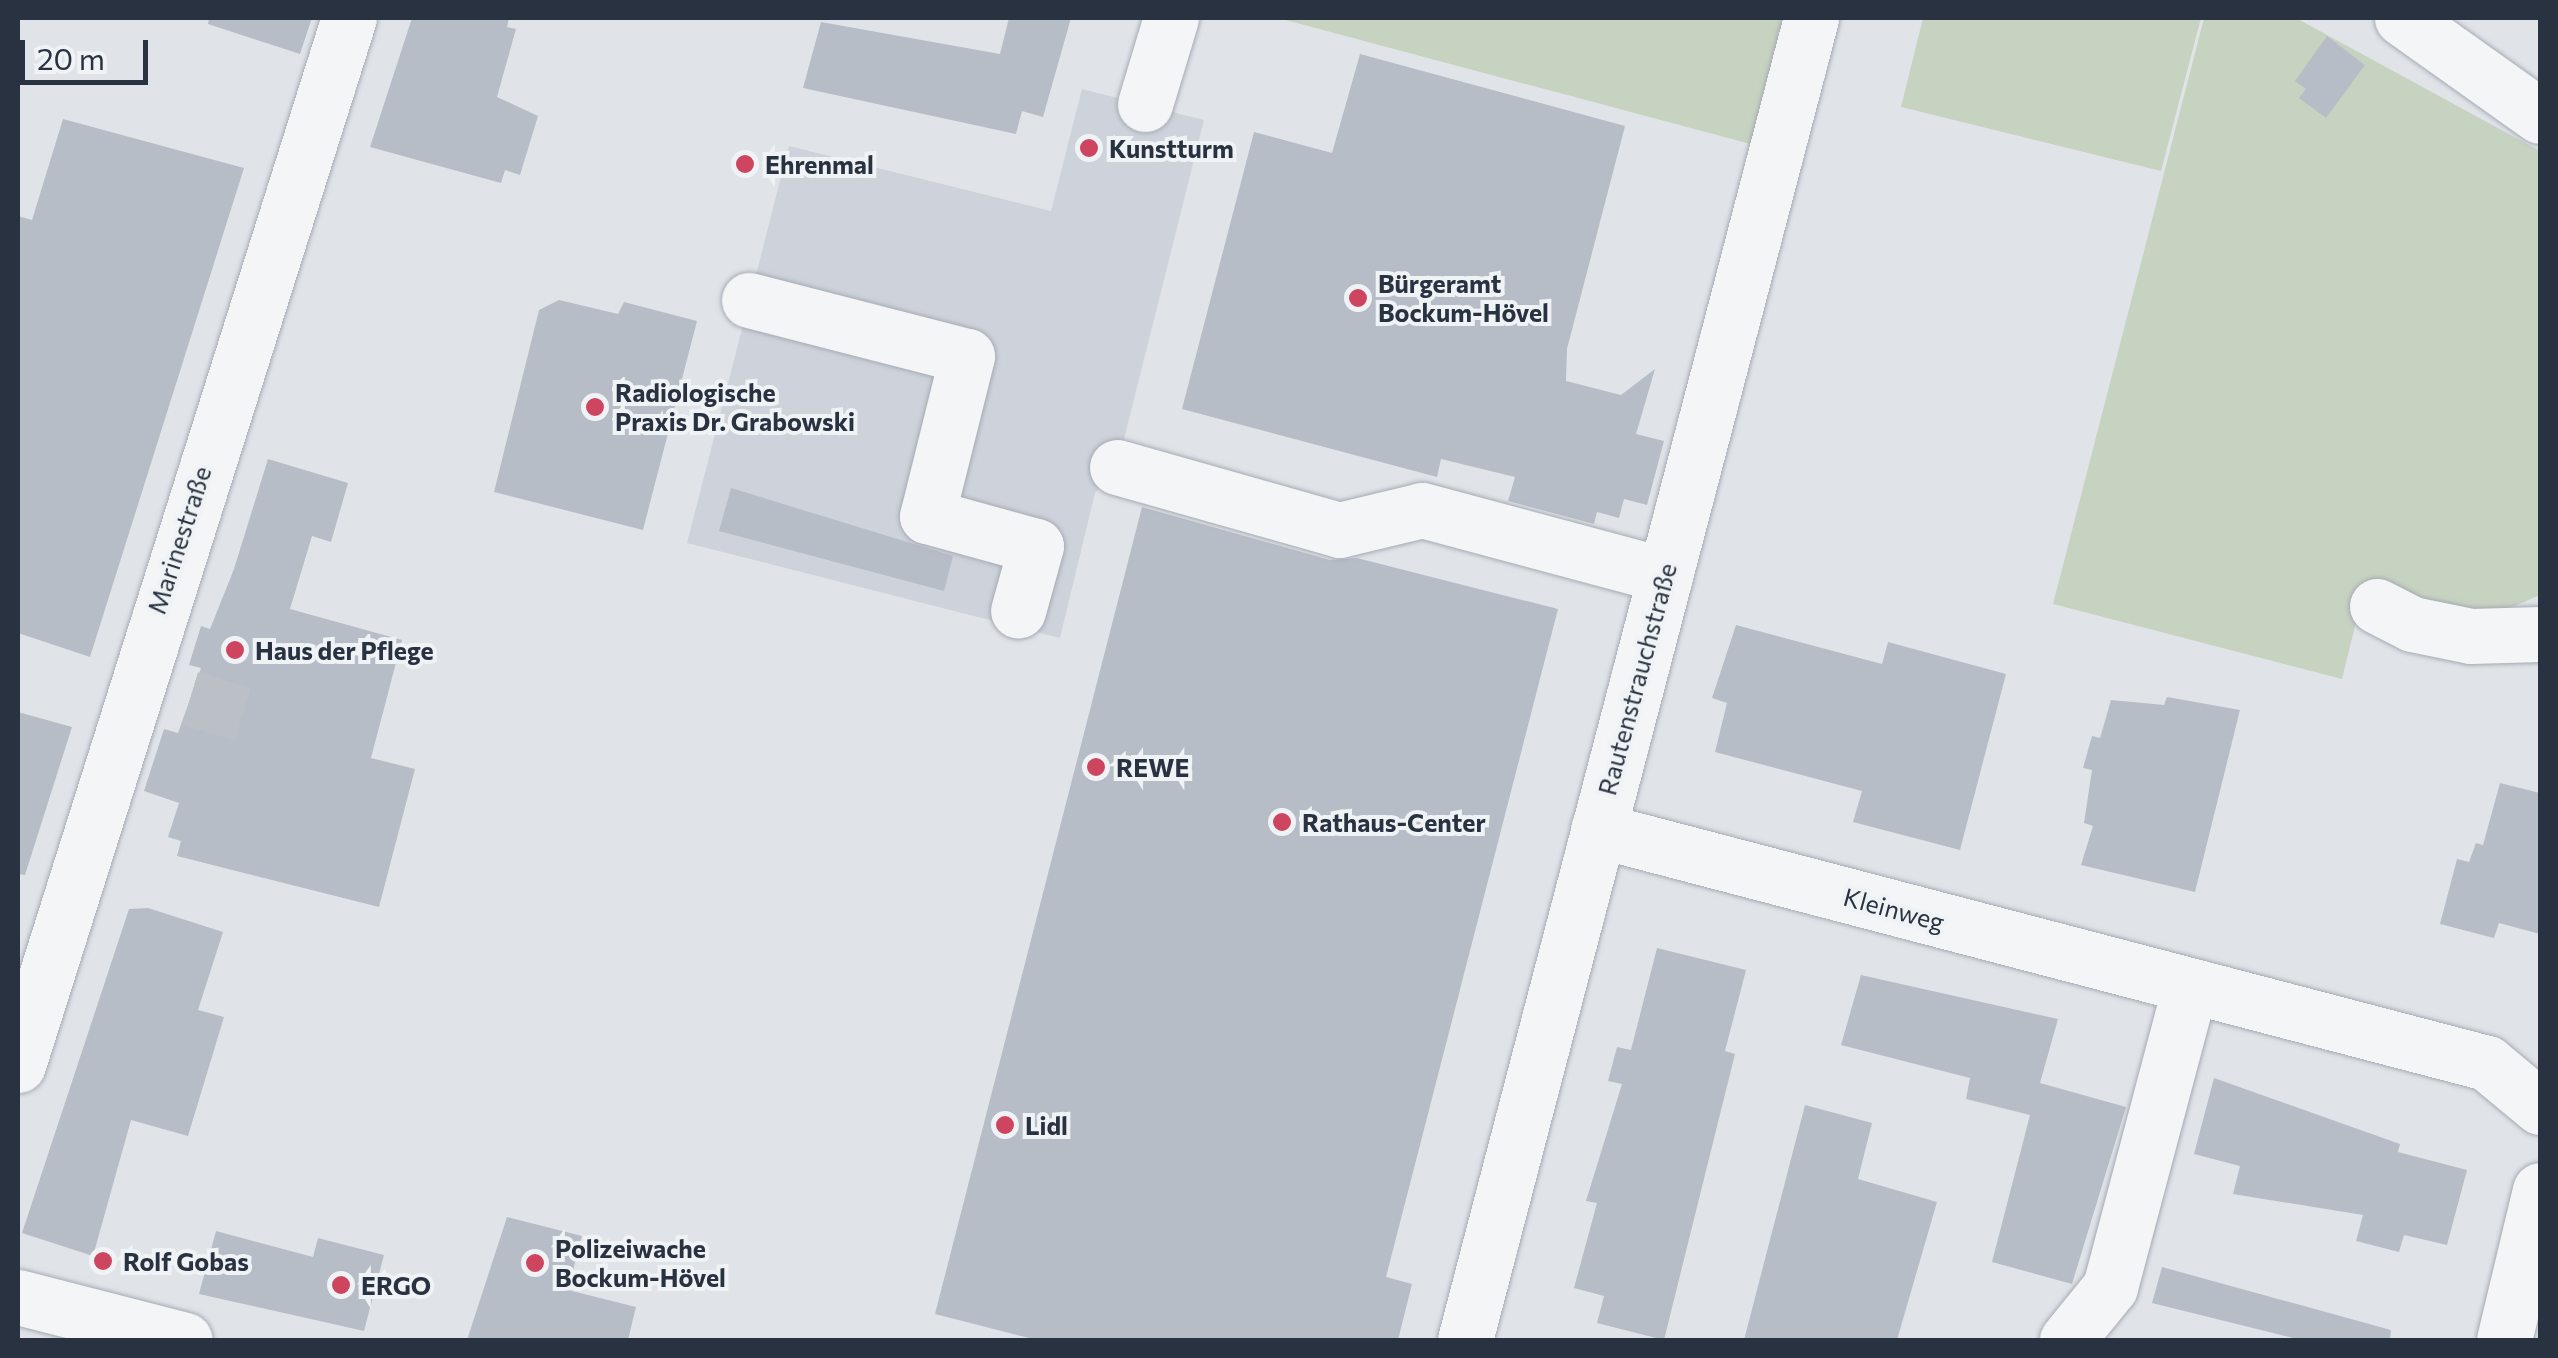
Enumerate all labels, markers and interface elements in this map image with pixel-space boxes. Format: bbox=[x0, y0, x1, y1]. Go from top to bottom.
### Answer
scale bar bbox=[25, 20, 152, 82]
text: 20 m bbox=[37, 39, 105, 76]
place label: Kunstturm bbox=[1109, 133, 1234, 163]
marker: Kunstturm bbox=[1078, 137, 1100, 159]
place label: Ehrenmal bbox=[765, 149, 874, 179]
marker: Ehrenmal bbox=[734, 153, 756, 175]
place label: Bürgeramt Bockum-Hövel bbox=[1378, 269, 1549, 328]
marker: Bürgeramt Bockum-Hövel bbox=[1347, 287, 1369, 309]
place label: Radiologische Praxis Dr. Grabowski bbox=[615, 378, 855, 437]
marker: Radiologische Praxis Dr. Grabowski bbox=[584, 396, 606, 418]
street label: Marinestraße bbox=[141, 462, 217, 618]
street label: Rautenstrauchstraße bbox=[1592, 560, 1682, 798]
place label: Haus der Pflege bbox=[255, 635, 434, 665]
marker: Haus der Pflege bbox=[224, 639, 246, 661]
place label: REWE bbox=[1116, 752, 1189, 782]
marker: REWE bbox=[1085, 756, 1107, 778]
place label: Rathaus-Center bbox=[1302, 807, 1486, 837]
marker: Rathaus-Center bbox=[1271, 811, 1293, 833]
street label: Kleinweg bbox=[1840, 881, 1948, 937]
place label: Lidl bbox=[1025, 1110, 1068, 1140]
marker: Lidl bbox=[994, 1114, 1016, 1136]
place label: Polizeiwache Bockum-Hövel bbox=[555, 1234, 726, 1293]
place label: Rolf Gobas bbox=[123, 1246, 249, 1276]
marker: Rolf Gobas bbox=[92, 1250, 114, 1272]
marker: Polizeiwache Bockum-Hövel bbox=[524, 1252, 546, 1274]
place label: ERGO bbox=[361, 1270, 431, 1300]
marker: ERGO bbox=[330, 1274, 352, 1296]

